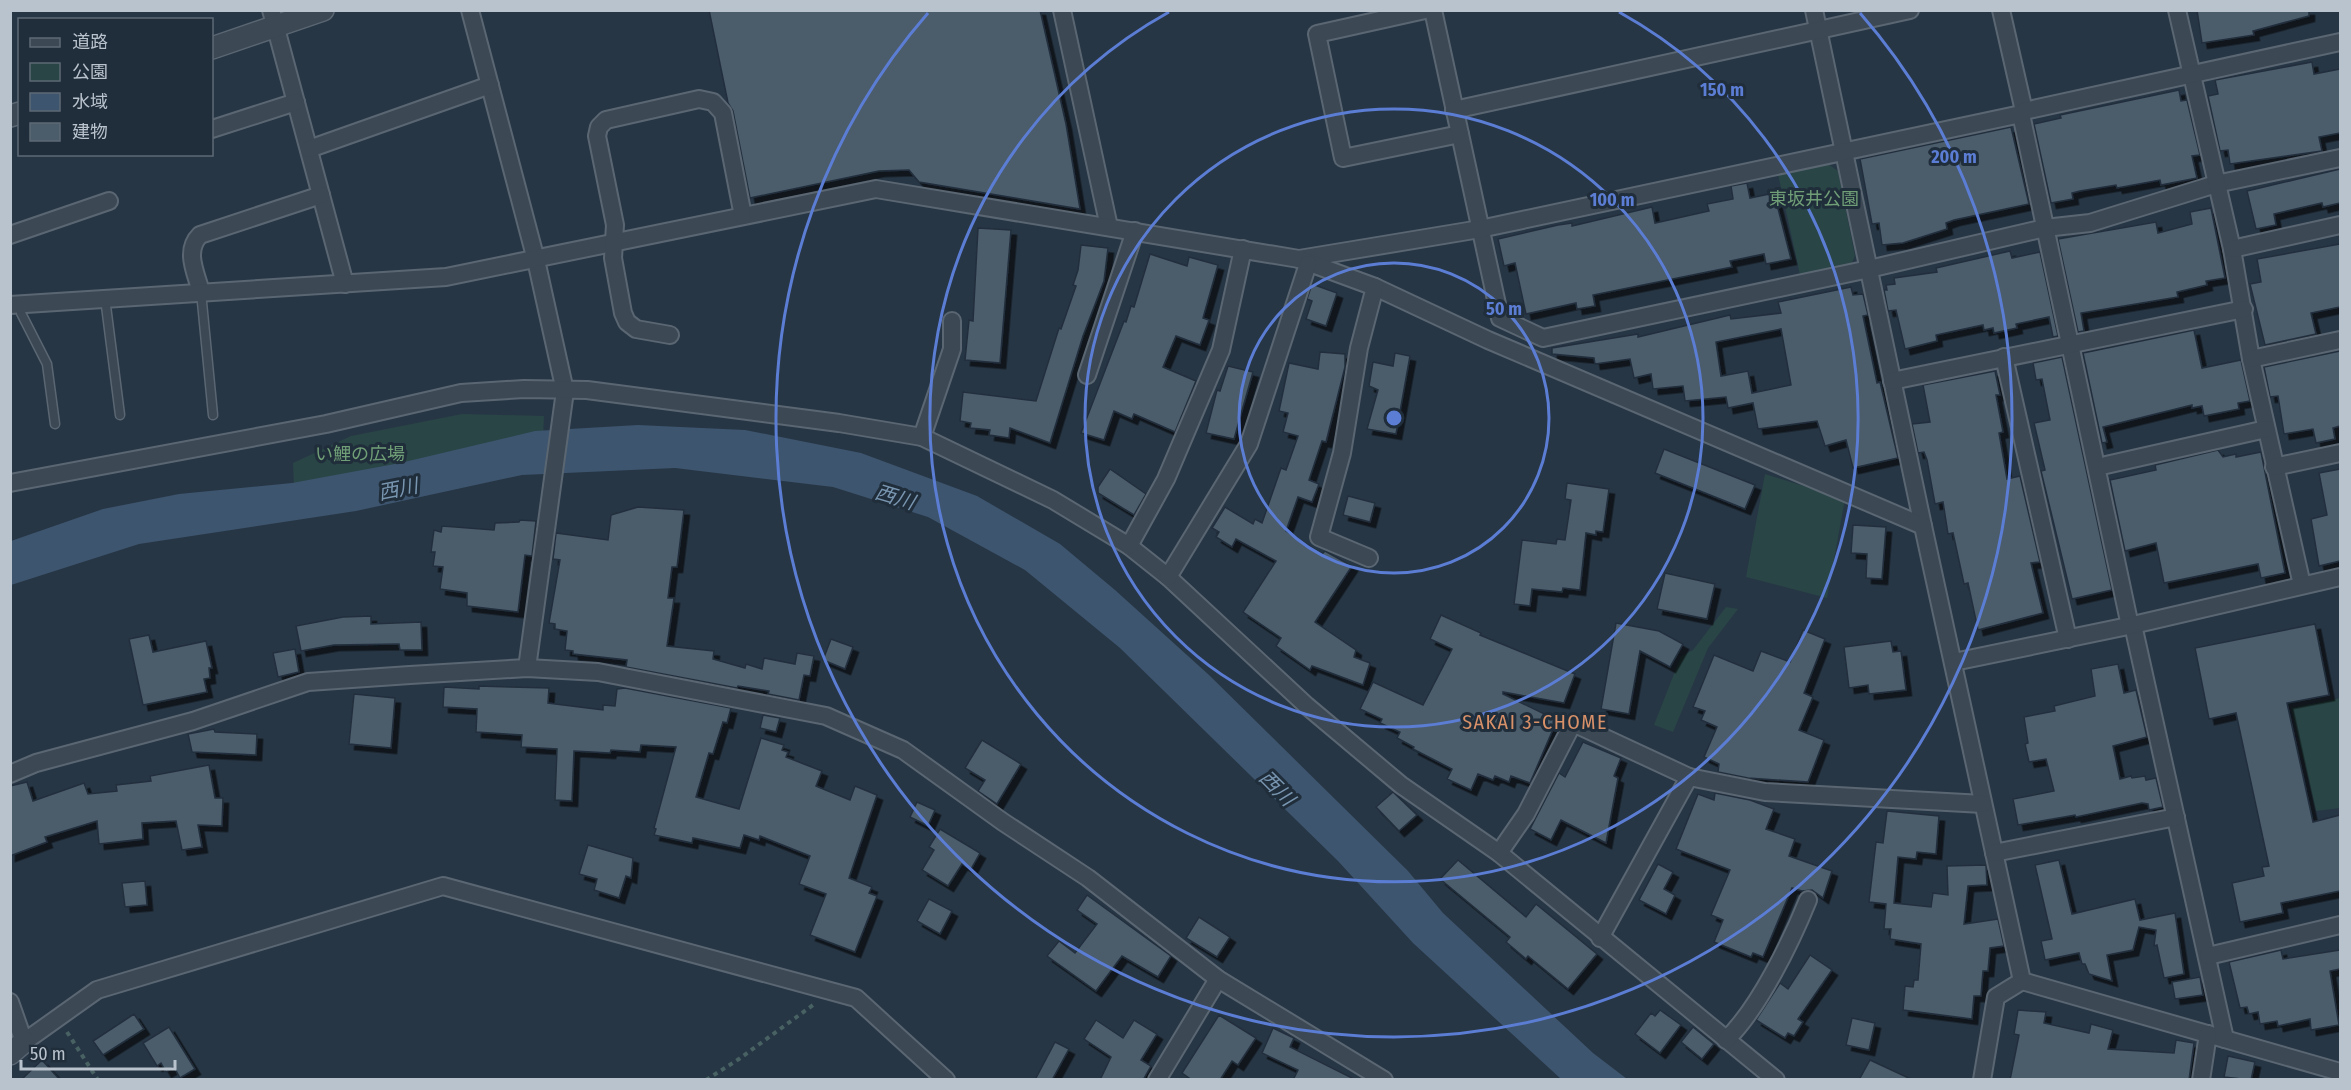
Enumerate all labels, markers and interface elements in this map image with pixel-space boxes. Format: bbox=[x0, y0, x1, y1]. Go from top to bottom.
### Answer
legend bbox=[18, 18, 213, 156]
text: 道路 bbox=[72, 31, 108, 53]
text: 公園 bbox=[72, 61, 108, 83]
text: 150 m bbox=[1700, 79, 1744, 101]
text: 水域 bbox=[72, 91, 108, 113]
text: 建物 bbox=[72, 121, 108, 143]
text: 200 m bbox=[1930, 146, 1977, 168]
park label: 東坂井公園 bbox=[1769, 188, 1859, 210]
text: 100 m bbox=[1590, 189, 1634, 211]
text: 50 m bbox=[1486, 298, 1522, 320]
centre of rings bbox=[1384, 408, 1404, 428]
park label: い鯉の広場 bbox=[315, 443, 405, 465]
water label: 西川 bbox=[376, 473, 422, 505]
water label: 西川 bbox=[872, 480, 920, 515]
district label: SAKAI 3-CHOME bbox=[1462, 710, 1608, 734]
water label: 西川 bbox=[1254, 765, 1301, 812]
scale bar bbox=[21, 1033, 176, 1071]
text: 50 m bbox=[30, 1043, 66, 1065]

